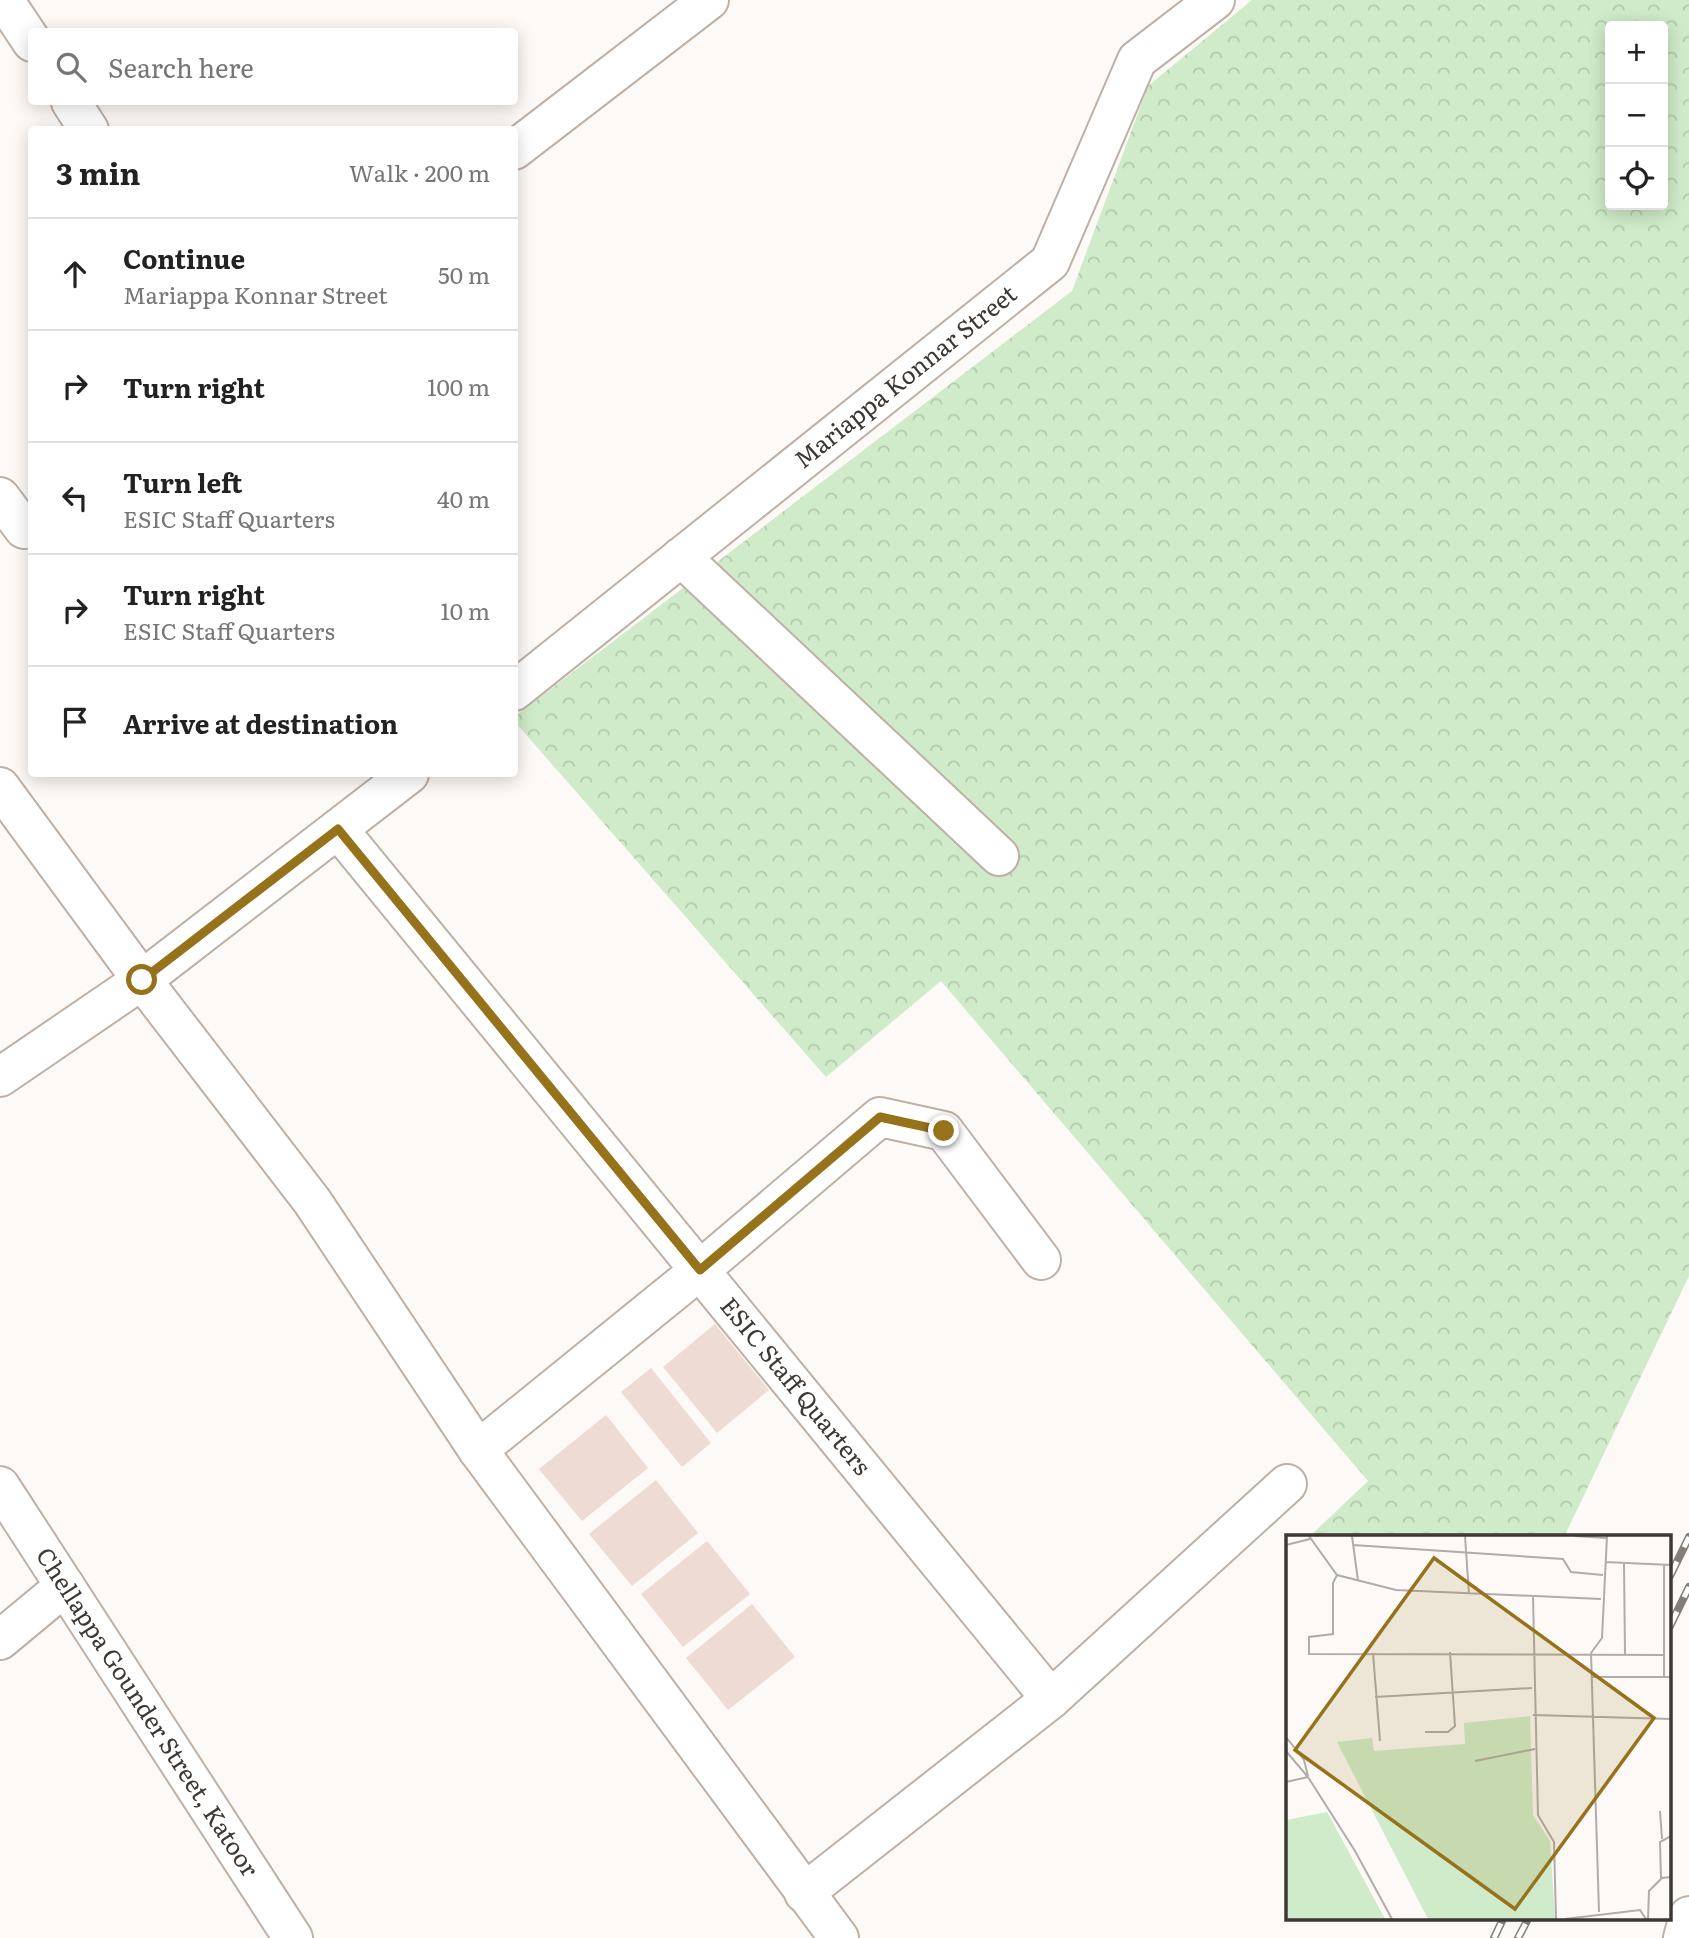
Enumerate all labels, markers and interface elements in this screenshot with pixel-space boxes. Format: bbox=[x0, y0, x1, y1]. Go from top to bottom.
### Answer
map controls bbox=[1605, 21, 1668, 210]
button: + bbox=[1605, 21, 1668, 84]
search box bbox=[28, 28, 518, 105]
text: Search here bbox=[108, 47, 254, 86]
icon: search bbox=[52, 48, 90, 86]
button: − bbox=[1605, 84, 1668, 147]
button: locate bbox=[1605, 147, 1668, 210]
text: 3 min bbox=[56, 150, 140, 194]
text: Walk · 200 m bbox=[349, 155, 490, 189]
text: Continue bbox=[123, 238, 245, 277]
icon: ahead bbox=[56, 255, 94, 293]
text: 50 m bbox=[438, 257, 490, 291]
street label: Mariappa Konnar Street bbox=[786, 275, 1023, 475]
text: Mariappa Konnar Street bbox=[123, 277, 387, 311]
icon: right bbox=[56, 367, 94, 405]
text: Turn right bbox=[123, 367, 265, 406]
text: 100 m bbox=[427, 369, 490, 403]
text: Turn left bbox=[123, 462, 242, 501]
icon: left bbox=[56, 479, 94, 517]
text: 40 m bbox=[437, 481, 490, 515]
text: ESIC Staff Quarters bbox=[123, 501, 335, 535]
text: Turn right bbox=[123, 574, 265, 613]
icon: right bbox=[56, 591, 94, 629]
text: 10 m bbox=[440, 593, 490, 627]
text: ESIC Staff Quarters bbox=[123, 613, 335, 647]
icon: arrive bbox=[56, 703, 94, 741]
text: Arrive at destination bbox=[123, 703, 398, 742]
route start bbox=[126, 964, 157, 995]
route end bbox=[928, 1115, 959, 1146]
street label: ESIC Staff Quarters bbox=[713, 1288, 881, 1482]
inset map bbox=[1286, 1535, 1672, 1920]
street label: Chellappa Gounder Street, Katoor bbox=[29, 1540, 269, 1883]

